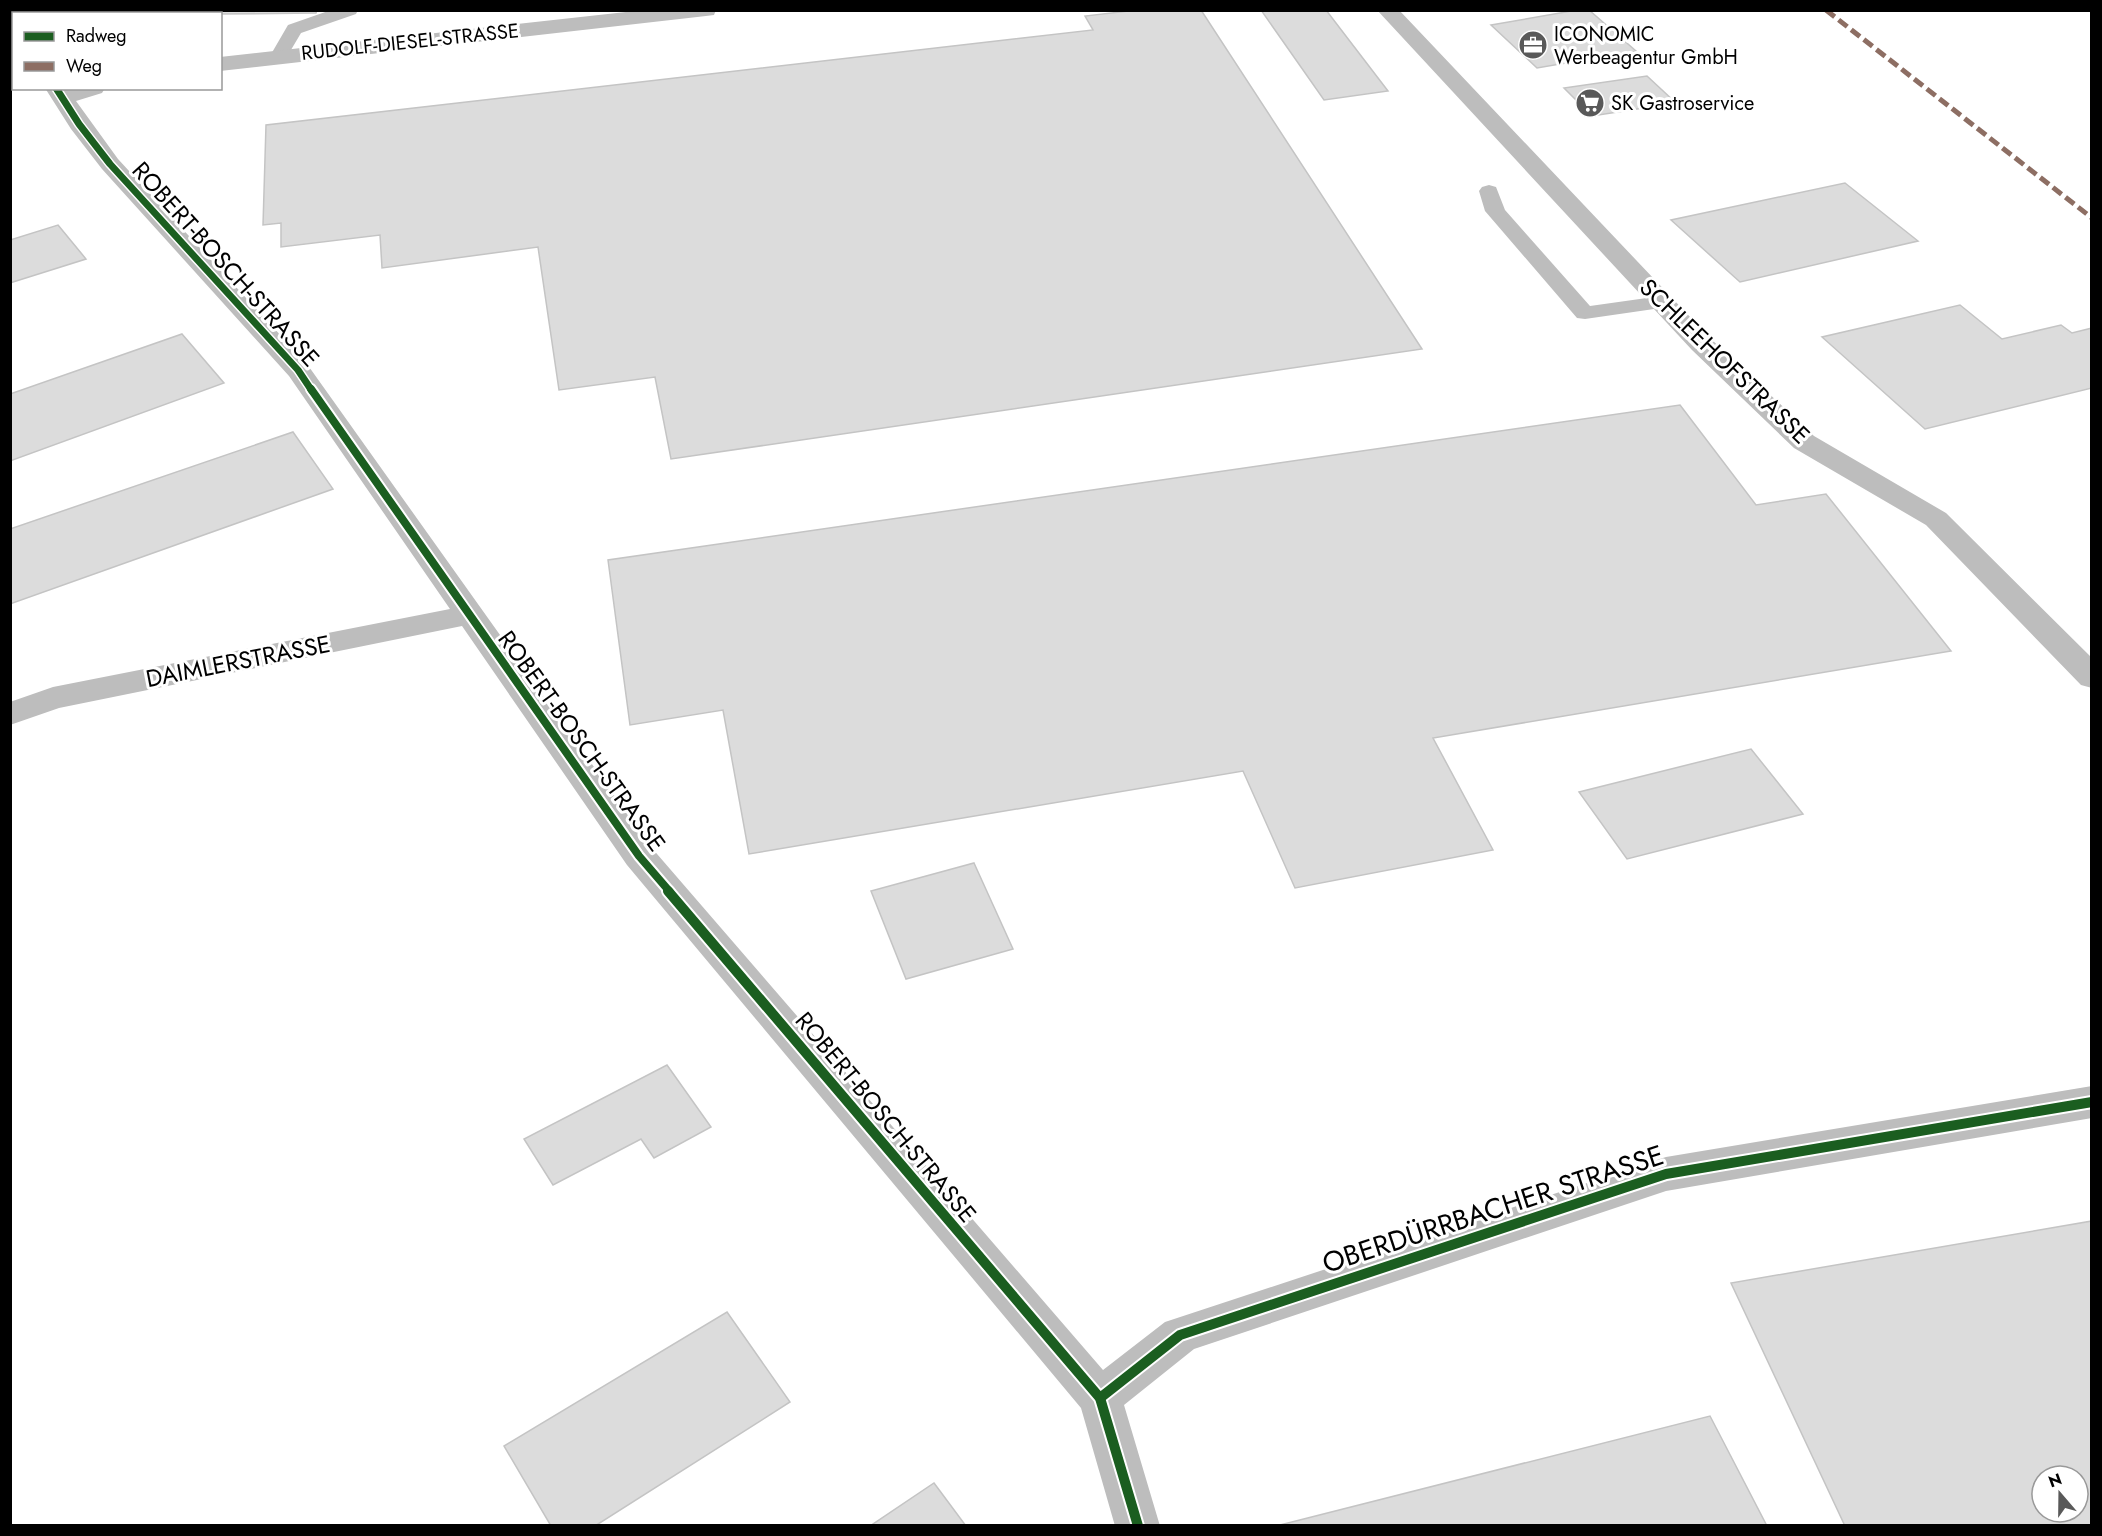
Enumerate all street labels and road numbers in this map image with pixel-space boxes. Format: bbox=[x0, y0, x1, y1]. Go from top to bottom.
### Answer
street label: RUDOLF-DIESEL-STRASSE bbox=[300, 16, 520, 68]
street label: ROBERT-BOSCH-STRASSE bbox=[124, 153, 328, 375]
street label: SCHLEEHOFSTRASSE bbox=[1632, 270, 1818, 452]
street label: ROBERT-BOSCH-STRASSE bbox=[490, 623, 674, 859]
street label: DAIMLERSTRASSE bbox=[143, 626, 333, 696]
street label: ROBERT-BOSCH-STRASSE bbox=[787, 1004, 985, 1230]
street label: OBERDÜRRBACHER STRASSE bbox=[1317, 1134, 1669, 1284]

